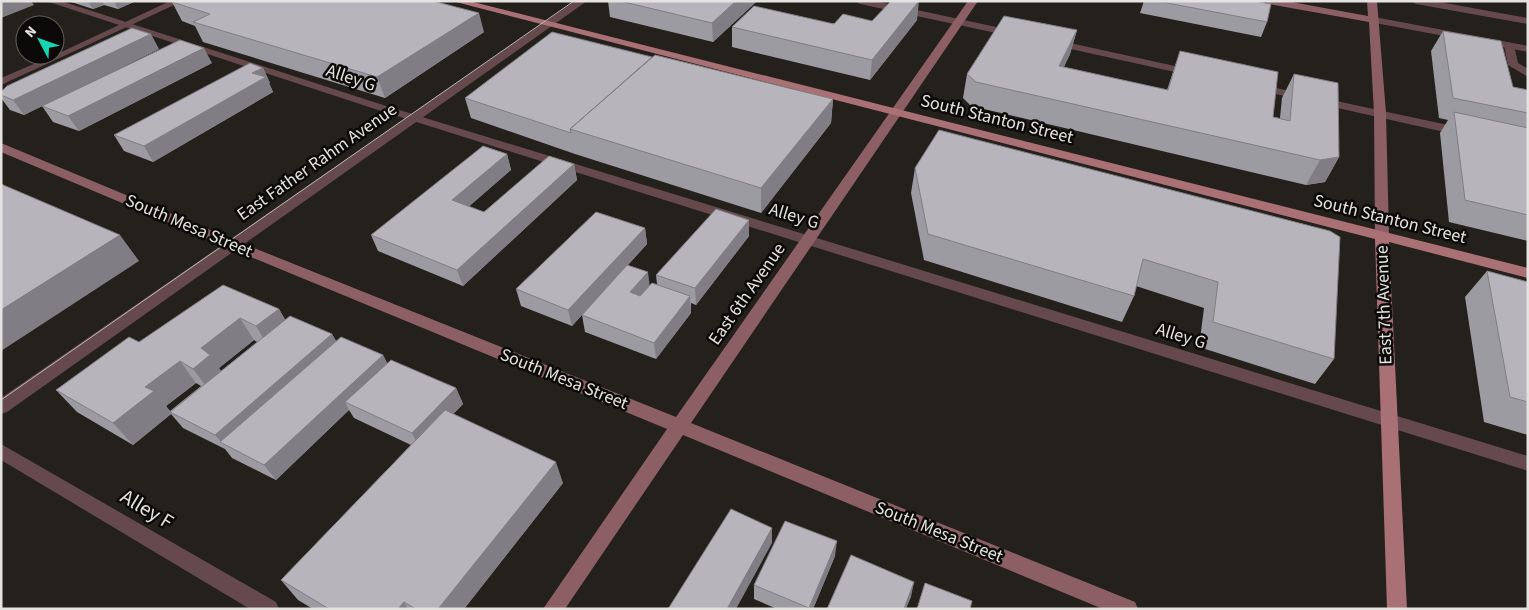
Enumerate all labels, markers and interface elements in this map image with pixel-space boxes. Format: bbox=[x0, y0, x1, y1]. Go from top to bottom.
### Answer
north arrow bbox=[15, 15, 65, 65]
text: N bbox=[20, 22, 42, 42]
street label: Alley G bbox=[323, 58, 379, 98]
street label: South Stanton Street bbox=[918, 88, 1076, 150]
street label: East Father Rahm Avenue bbox=[232, 97, 402, 227]
street label: South Mesa Street bbox=[122, 188, 256, 264]
street label: South Stanton Street bbox=[1311, 188, 1469, 250]
street label: Alley G bbox=[766, 197, 822, 235]
street label: East 6th Avenue bbox=[703, 238, 791, 350]
street label: East 7th Avenue bbox=[1369, 245, 1399, 365]
street label: Alley G bbox=[1153, 317, 1209, 355]
street label: South Mesa Street bbox=[496, 342, 632, 416]
street label: Alley F bbox=[115, 481, 179, 537]
street label: South Mesa Street bbox=[871, 495, 1007, 569]

